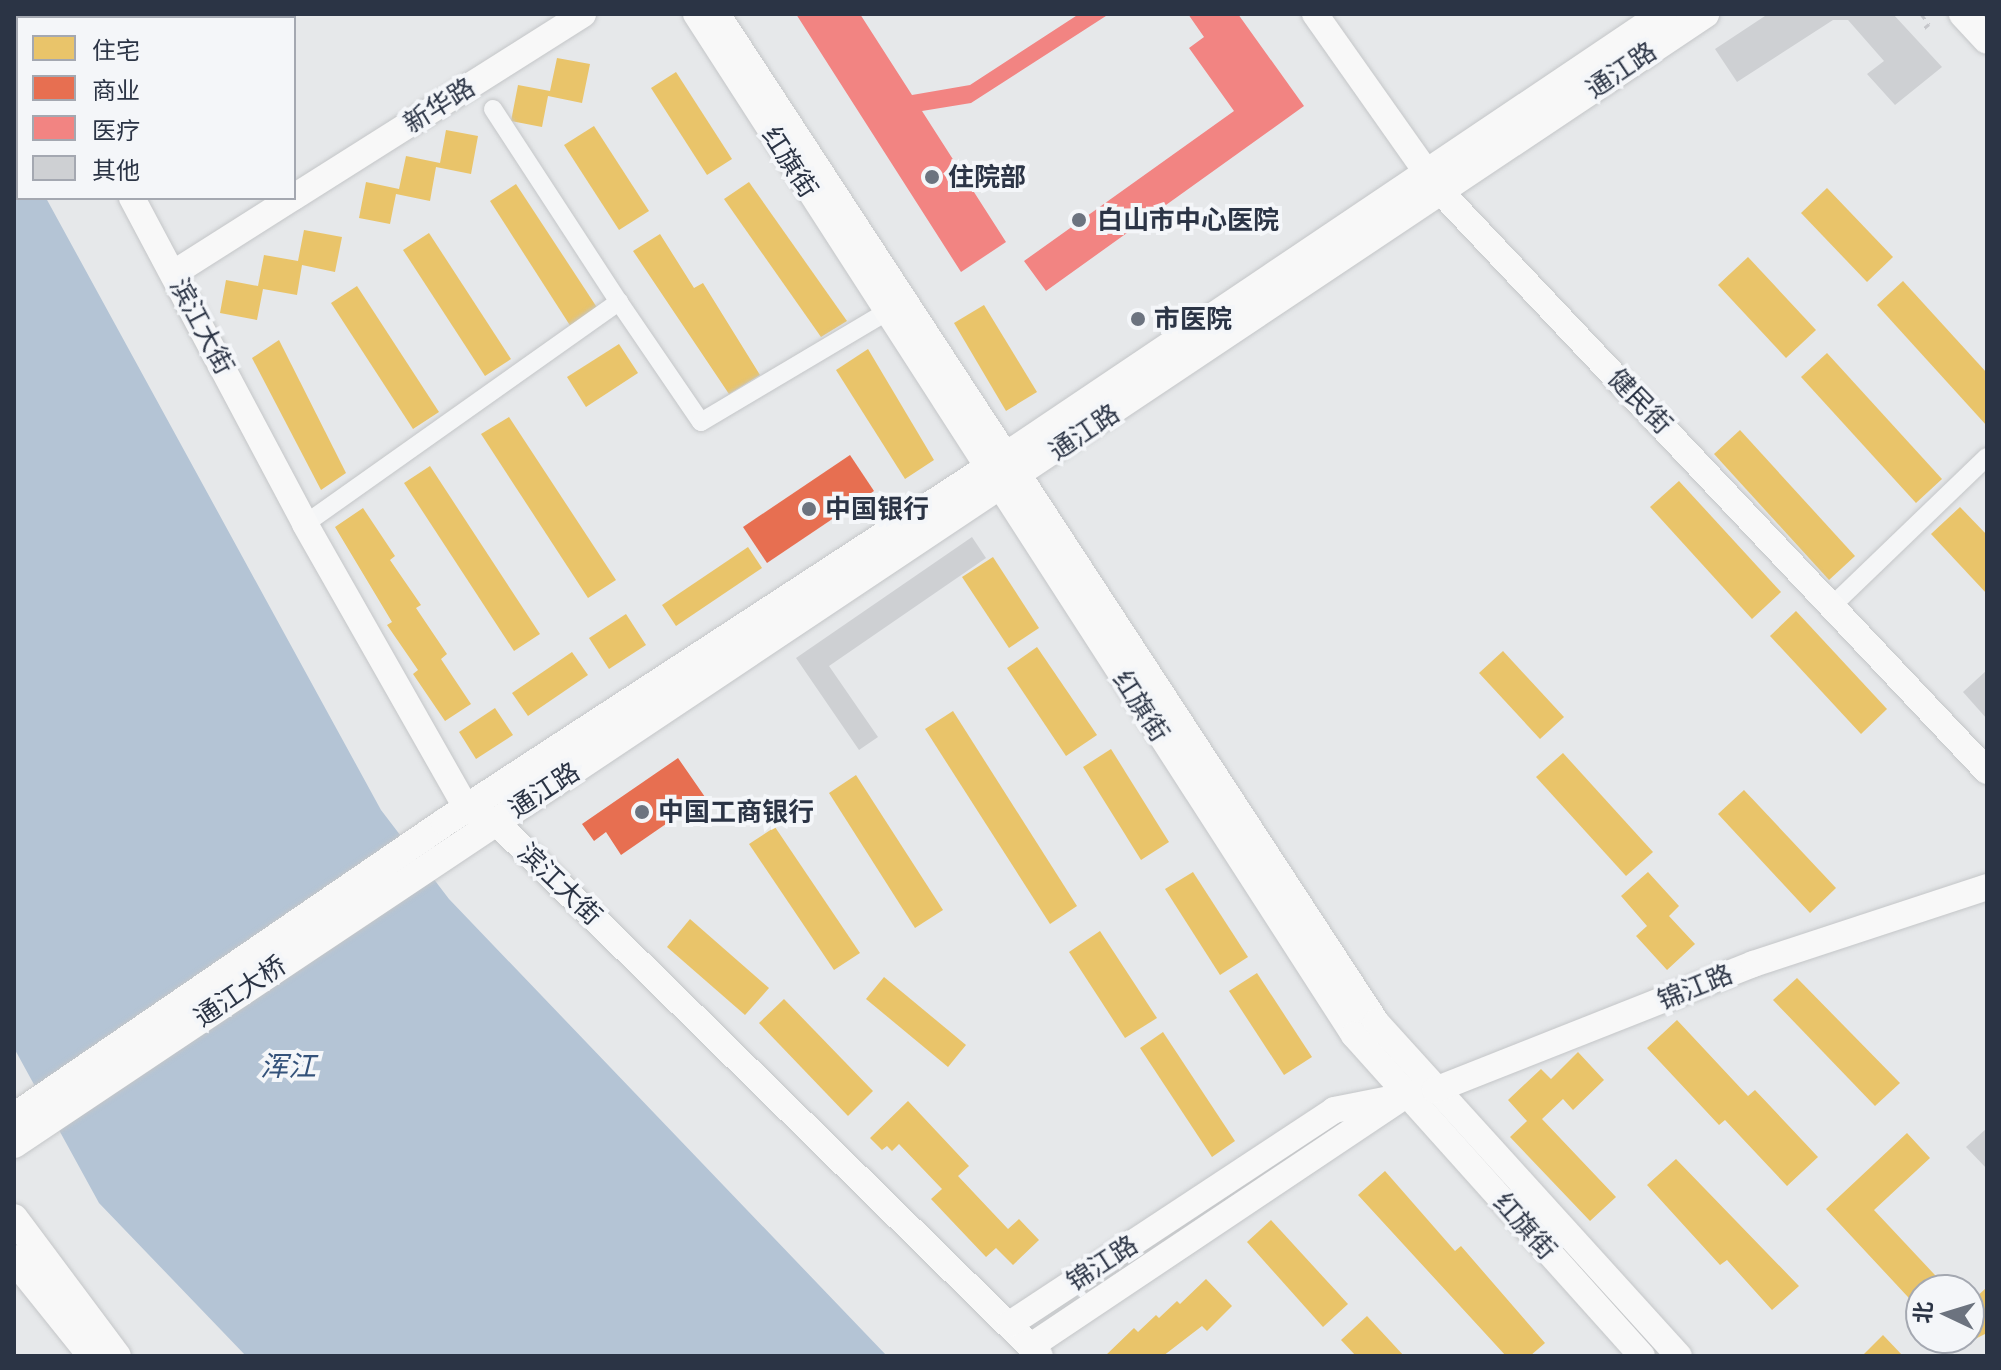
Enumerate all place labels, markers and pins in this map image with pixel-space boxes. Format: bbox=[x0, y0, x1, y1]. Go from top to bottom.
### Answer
place label: 住院部 bbox=[948, 161, 1026, 193]
marker: 住院部 bbox=[923, 168, 941, 186]
place label: 白山市中心医院 bbox=[1097, 204, 1279, 236]
marker: 白山市中心医院 bbox=[1068, 209, 1090, 231]
place label: 市医院 bbox=[1154, 303, 1232, 335]
marker: 市医院 bbox=[1129, 310, 1147, 328]
place label: 中国银行 bbox=[825, 493, 929, 525]
marker: 中国银行 bbox=[800, 500, 818, 518]
place label: 中国工商银行 bbox=[658, 796, 814, 828]
marker: 中国工商银行 bbox=[633, 803, 651, 821]

